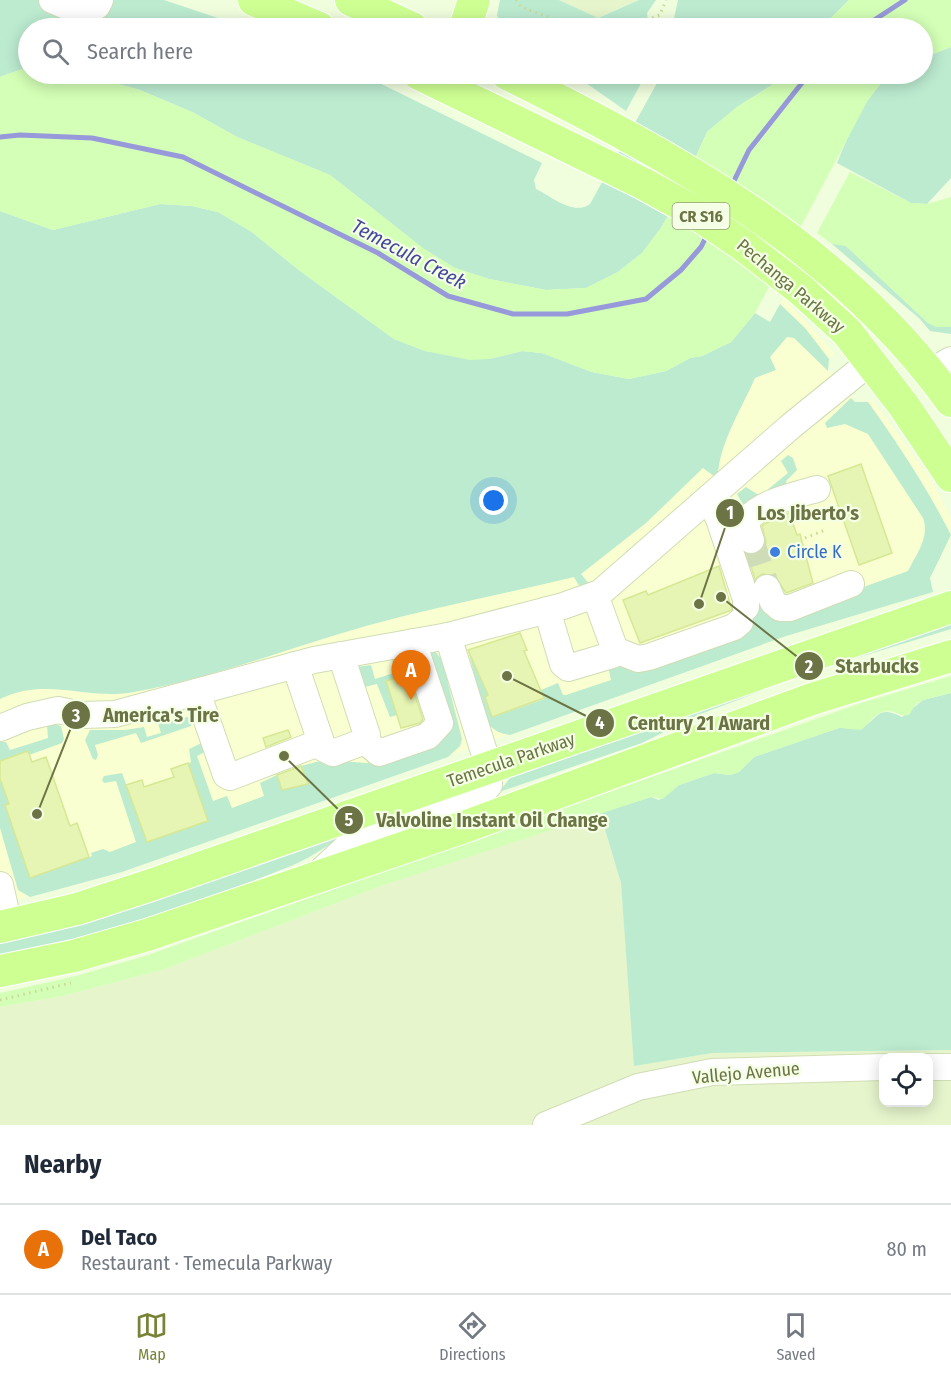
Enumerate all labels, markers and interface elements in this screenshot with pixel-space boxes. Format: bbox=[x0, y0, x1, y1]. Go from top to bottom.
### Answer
search box bbox=[18, 18, 933, 84]
icon: search bbox=[39, 35, 72, 68]
text: Search here bbox=[87, 38, 193, 65]
road number: CR S16 bbox=[672, 203, 730, 229]
water label: Temecula Creek bbox=[348, 214, 470, 294]
street label: Pechanga Parkway bbox=[732, 234, 850, 338]
your location bbox=[479, 486, 508, 515]
callout: Los Jiberto's bbox=[715, 494, 871, 532]
text: Los Jiberto's bbox=[757, 501, 859, 525]
text: 1 bbox=[726, 502, 734, 524]
place label: Circle K bbox=[787, 541, 842, 563]
marker: Circle K bbox=[768, 545, 782, 559]
callout: Starbucks bbox=[794, 647, 931, 685]
pin: A bbox=[392, 650, 430, 700]
text: Starbucks bbox=[835, 654, 919, 678]
text: 2 bbox=[804, 656, 813, 678]
callout: America's Tire bbox=[61, 696, 231, 734]
text: America's Tire bbox=[102, 703, 219, 727]
callout: Century 21 Award bbox=[585, 704, 782, 742]
text: 3 bbox=[71, 705, 81, 727]
text: Century 21 Award bbox=[628, 711, 770, 735]
text: 4 bbox=[595, 712, 605, 734]
street label: Temecula Parkway bbox=[444, 728, 578, 792]
callout: Valvoline Instant Oil Change bbox=[334, 801, 620, 839]
text: Valvoline Instant Oil Change bbox=[375, 808, 608, 832]
text: 5 bbox=[345, 809, 354, 831]
map controls bbox=[879, 1053, 933, 1107]
button: locate bbox=[879, 1053, 933, 1107]
street label: Vallejo Avenue bbox=[691, 1057, 801, 1089]
text: Nearby bbox=[24, 1149, 101, 1180]
text: Del Taco bbox=[81, 1224, 157, 1251]
text: A bbox=[38, 1237, 49, 1261]
text: 80 m bbox=[887, 1237, 927, 1261]
text: Restaurant · Temecula Parkway bbox=[81, 1251, 332, 1275]
tab: Map bbox=[135, 1309, 168, 1364]
tab: Directions bbox=[439, 1309, 506, 1364]
tab: Saved bbox=[776, 1309, 816, 1364]

